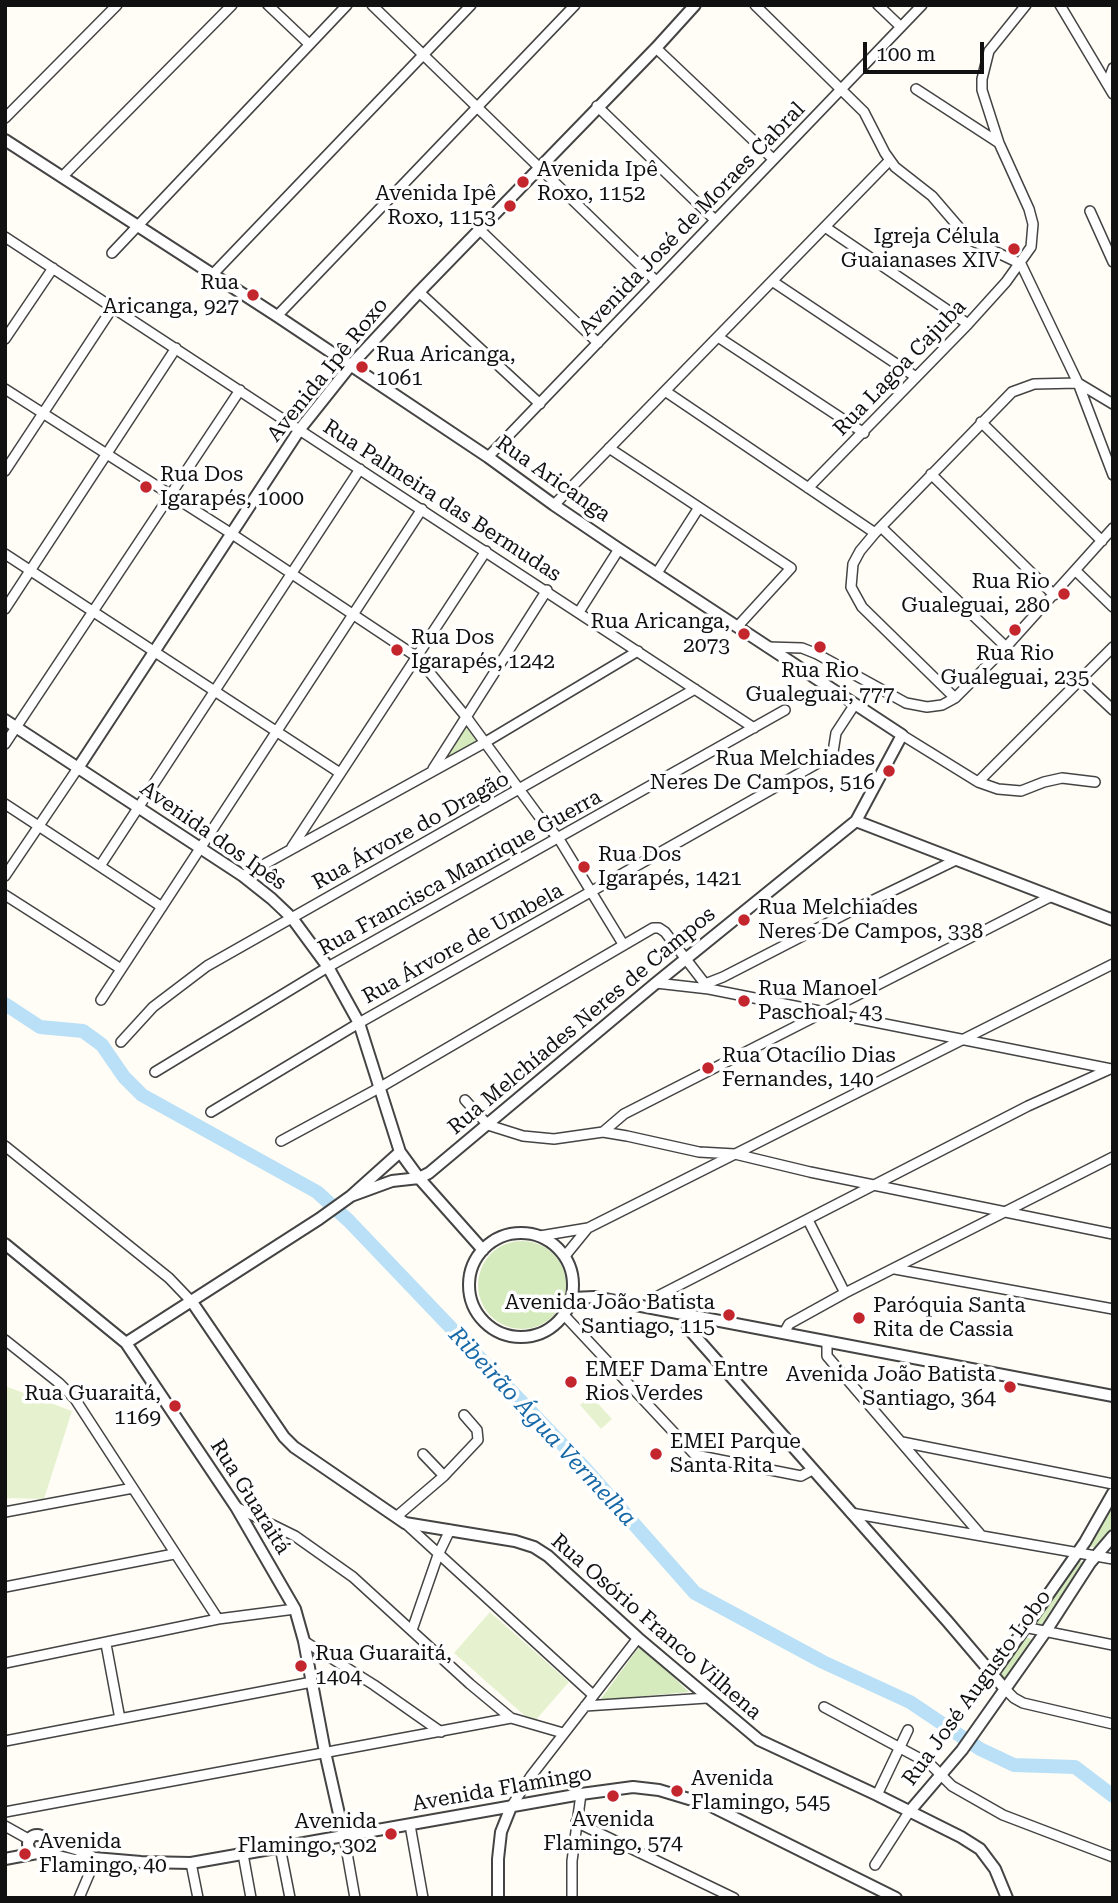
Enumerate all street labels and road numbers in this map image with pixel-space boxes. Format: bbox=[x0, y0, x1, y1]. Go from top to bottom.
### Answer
street label: Avenida José de Moraes Cabral bbox=[574, 97, 810, 341]
street label: Avenida Ipê Roxo bbox=[262, 293, 394, 447]
street label: Rua Lagoa Cajuba bbox=[828, 295, 972, 441]
street label: Rua Palmeira das Bermudas bbox=[318, 415, 566, 587]
street label: Rua Aricanga bbox=[491, 430, 615, 528]
street label: Rua Árvore do Dragão bbox=[308, 766, 514, 896]
street label: Avenida dos Ipês bbox=[135, 776, 291, 896]
street label: Rua Francisca Manrique Guerra bbox=[314, 784, 606, 962]
street label: Rua Árvore de Umbela bbox=[358, 878, 568, 1010]
street label: Rua Melchíades Neres de Campos bbox=[443, 902, 721, 1140]
street label: Rua Guaraitá bbox=[205, 1435, 295, 1559]
street label: Rua Osório Franco Vilhena bbox=[546, 1529, 766, 1725]
street label: Rua José Augusto Lobo bbox=[897, 1585, 1057, 1791]
street label: Avenida Flamingo bbox=[410, 1761, 594, 1817]

